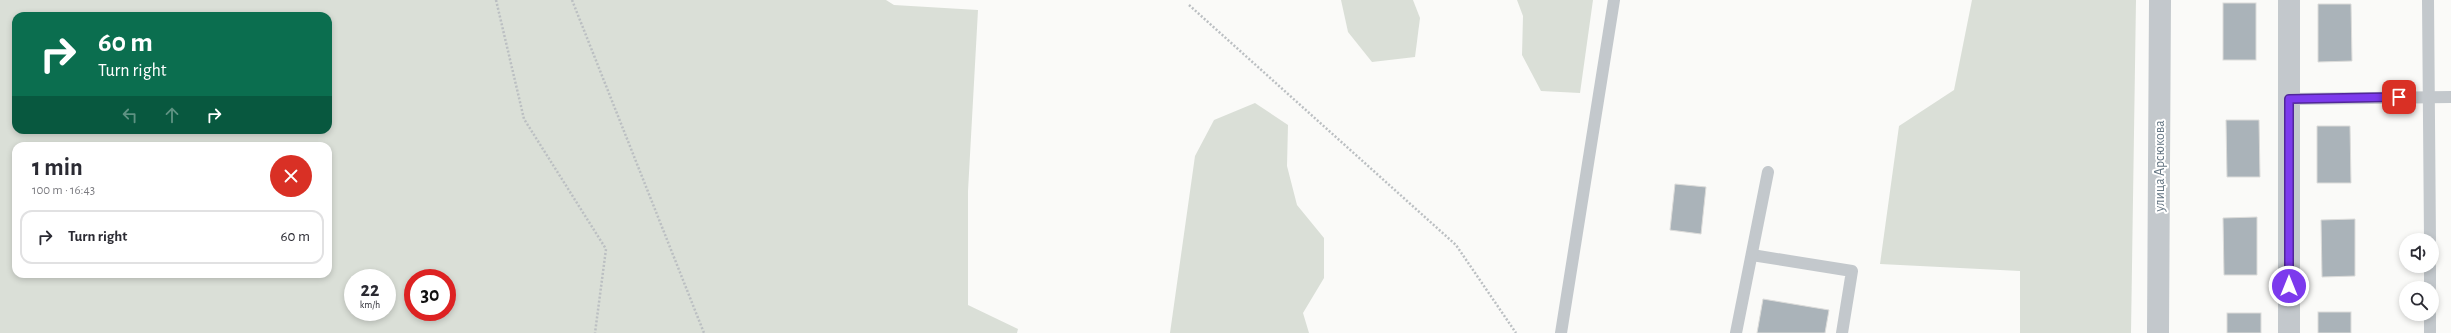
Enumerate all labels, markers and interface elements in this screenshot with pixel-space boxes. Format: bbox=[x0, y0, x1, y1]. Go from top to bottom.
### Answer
icon: right bbox=[32, 28, 84, 80]
text: 60 m bbox=[98, 29, 153, 57]
text: Turn right bbox=[98, 62, 167, 80]
pin bbox=[2382, 80, 2416, 114]
icon: arrive bbox=[2388, 86, 2410, 108]
icon: left bbox=[119, 104, 141, 126]
icon: ahead bbox=[161, 104, 183, 126]
icon: right bbox=[203, 104, 225, 126]
street label: улица Арсюкова bbox=[2153, 120, 2167, 213]
button: close bbox=[270, 155, 312, 197]
text: 1 min bbox=[32, 156, 83, 180]
text: 100 m · 16:43 bbox=[32, 184, 95, 197]
icon: right bbox=[34, 226, 56, 248]
text: Turn right bbox=[68, 229, 127, 244]
text: 60 m bbox=[281, 229, 310, 244]
map controls bbox=[2399, 233, 2439, 321]
button: sound bbox=[2399, 233, 2439, 273]
position arrow bbox=[2268, 265, 2310, 307]
speed limit sign: 30 bbox=[404, 269, 456, 321]
text: 22 bbox=[361, 280, 379, 300]
button: search bbox=[2399, 281, 2439, 321]
text: km/h bbox=[360, 300, 380, 310]

